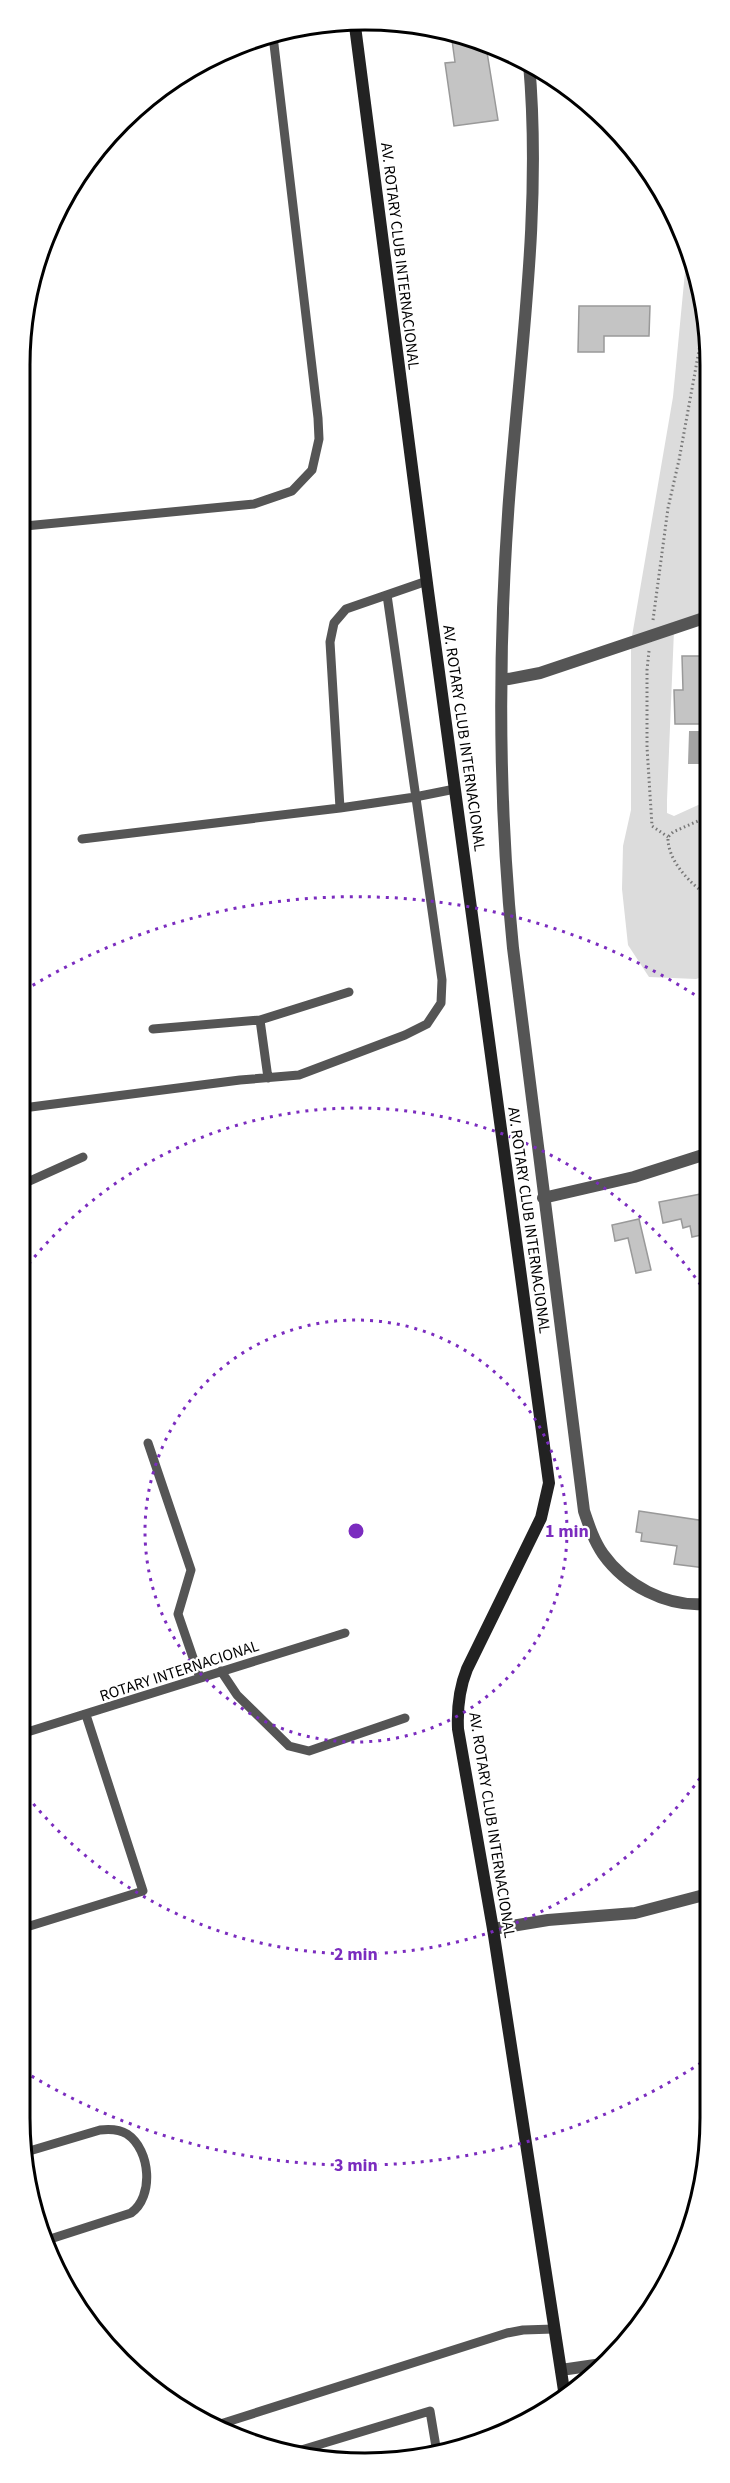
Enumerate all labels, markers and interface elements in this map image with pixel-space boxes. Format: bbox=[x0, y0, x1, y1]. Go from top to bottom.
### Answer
street label: AV. ROTARY CLUB INTERNACIONAL bbox=[375, 141, 425, 371]
street label: AV. ROTARY CLUB INTERNACIONAL bbox=[437, 623, 491, 853]
street label: AV. ROTARY CLUB INTERNACIONAL bbox=[502, 1105, 556, 1335]
text: 1 min bbox=[545, 1519, 589, 1544]
centre of rings bbox=[346, 1521, 366, 1541]
street label: ROTARY INTERNACIONAL bbox=[97, 1635, 262, 1707]
street label: AV. ROTARY CLUB INTERNACIONAL bbox=[463, 1711, 521, 1940]
text: 2 min bbox=[334, 1942, 378, 1967]
text: 3 min bbox=[334, 2153, 378, 2178]

